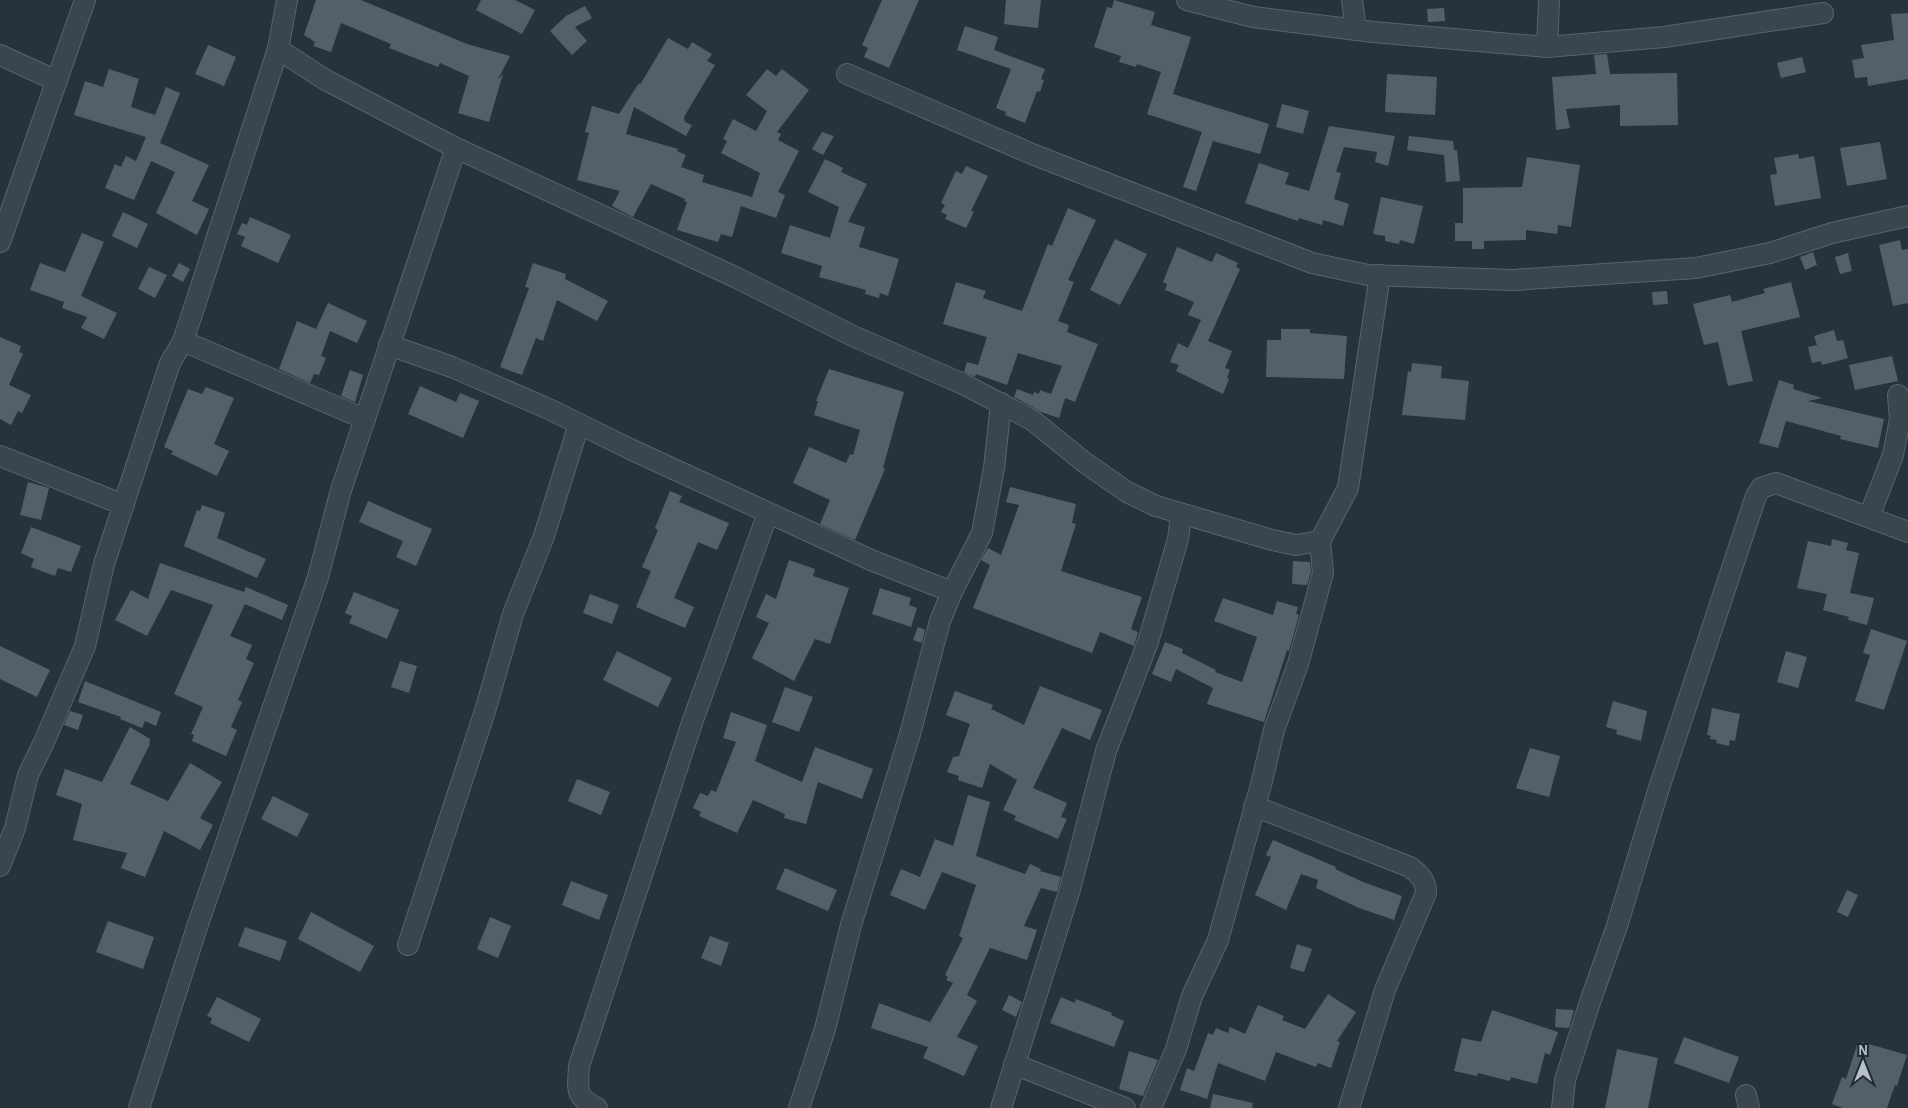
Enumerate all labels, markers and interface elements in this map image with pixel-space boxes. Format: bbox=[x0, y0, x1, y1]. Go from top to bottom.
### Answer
north arrow bbox=[1838, 1038, 1888, 1088]
text: N bbox=[1858, 1044, 1868, 1058]

